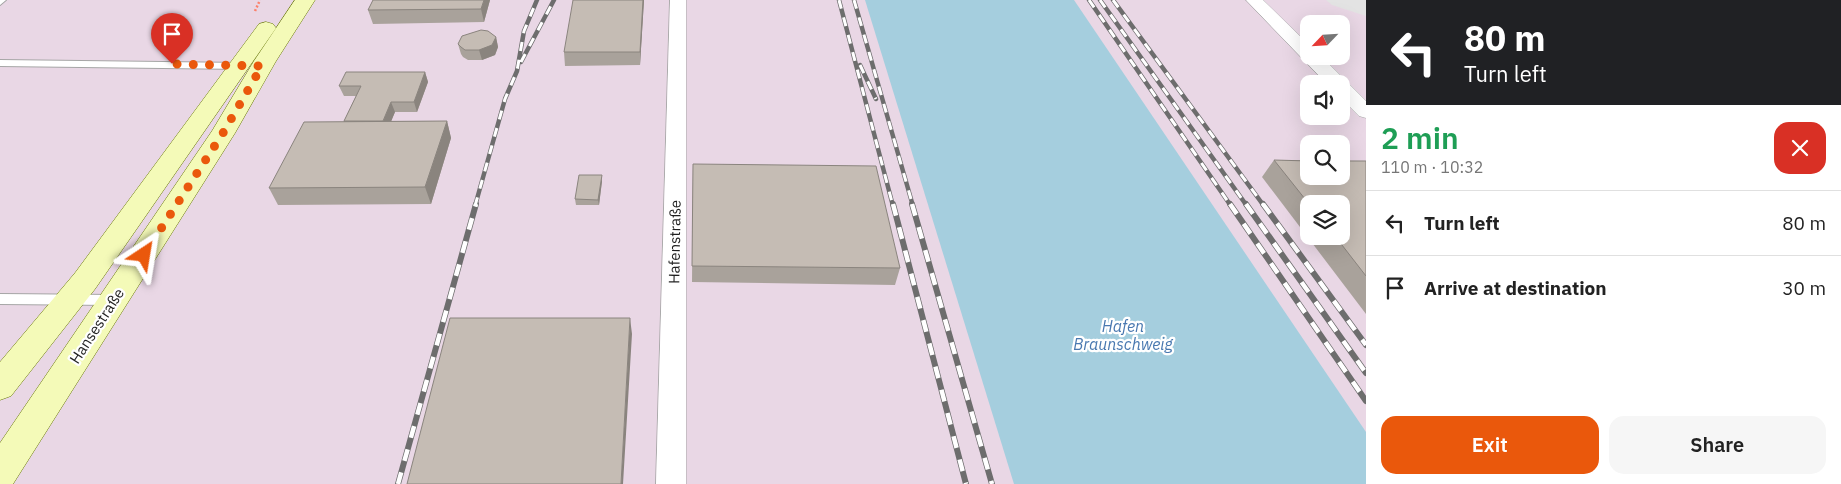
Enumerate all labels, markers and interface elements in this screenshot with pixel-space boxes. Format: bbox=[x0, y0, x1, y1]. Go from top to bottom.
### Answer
pin bbox=[151, 13, 193, 64]
north arrow bbox=[1300, 15, 1350, 65]
map controls bbox=[1300, 15, 1350, 245]
text: 80 m bbox=[1464, 15, 1546, 61]
icon: arrive bbox=[158, 20, 186, 48]
icon: left bbox=[1381, 20, 1446, 85]
text: Turn left bbox=[1464, 59, 1547, 88]
button: sound bbox=[1300, 75, 1350, 125]
text: 2 min bbox=[1381, 118, 1459, 157]
button: close bbox=[1774, 122, 1826, 174]
button: search bbox=[1300, 135, 1350, 185]
text: 110 m · 10:32 bbox=[1381, 157, 1483, 177]
button: layers bbox=[1300, 195, 1350, 245]
street label: Hafenstraße bbox=[664, 200, 685, 284]
icon: left bbox=[1381, 209, 1409, 237]
text: Turn left bbox=[1424, 211, 1500, 235]
text: 80 m bbox=[1782, 211, 1826, 235]
position arrow bbox=[117, 228, 169, 280]
icon: arrive bbox=[1381, 274, 1409, 302]
text: Arrive at destination bbox=[1424, 276, 1607, 300]
text: 30 m bbox=[1782, 276, 1826, 300]
street label: Hansestraße bbox=[65, 284, 128, 367]
water label: Hafen Braunschweig bbox=[1073, 316, 1174, 354]
button: Exit bbox=[1381, 416, 1599, 474]
button: Share bbox=[1609, 416, 1826, 474]

